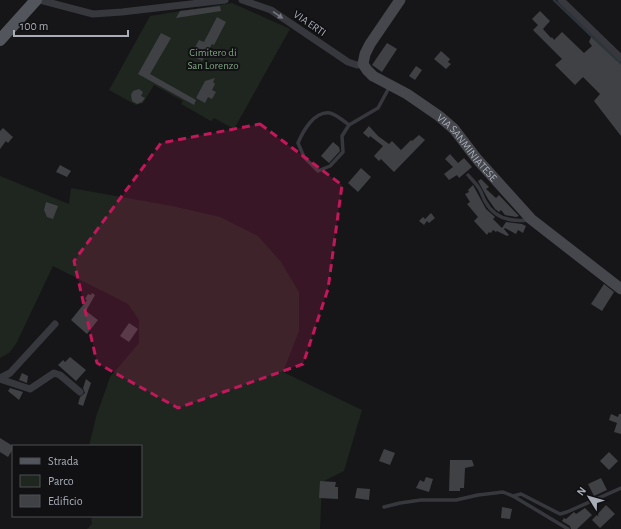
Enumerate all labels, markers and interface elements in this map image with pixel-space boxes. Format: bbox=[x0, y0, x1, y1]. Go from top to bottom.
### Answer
street label: VIA ERTI bbox=[291, 9, 328, 38]
one-way arrow bbox=[273, 11, 283, 19]
scale bar bbox=[14, 12, 128, 38]
text: 100 m bbox=[20, 20, 48, 32]
park label: Cimitero di San Lorenzo bbox=[187, 47, 239, 71]
street label: VIA SANMINIATESE bbox=[435, 112, 500, 184]
legend bbox=[12, 445, 142, 517]
text: Strada bbox=[48, 455, 79, 467]
text: Parco bbox=[48, 475, 74, 487]
north arrow bbox=[569, 477, 609, 517]
text: N bbox=[575, 485, 588, 498]
text: Edificio bbox=[48, 495, 83, 507]

